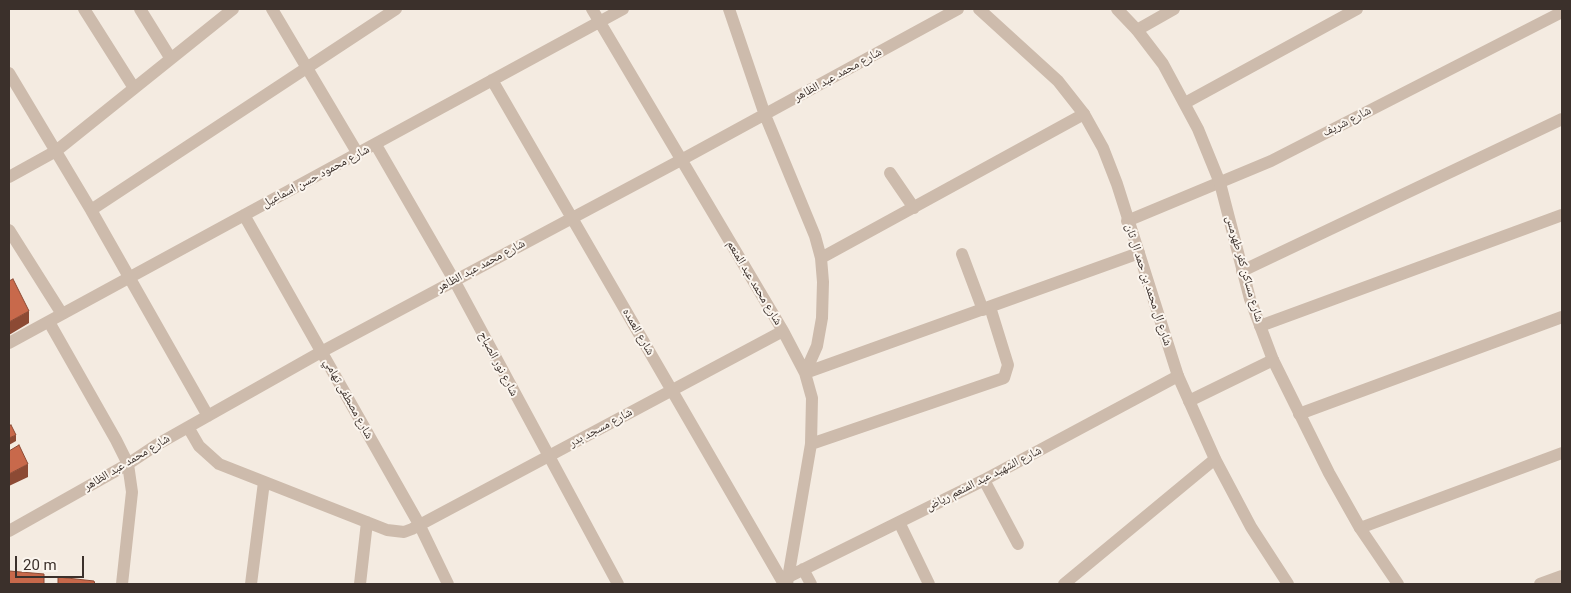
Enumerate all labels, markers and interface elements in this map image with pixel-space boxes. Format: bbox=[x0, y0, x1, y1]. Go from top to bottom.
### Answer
street label: شارع محمد عبد الظاهر bbox=[792, 45, 884, 105]
street label: شارع شريف bbox=[1320, 104, 1374, 140]
street label: شارع محمود حسن اسماعيل bbox=[260, 143, 372, 211]
street label: شارع مساكن كفر طهرمس bbox=[1222, 214, 1266, 324]
street label: شارع ال محمد بن حمد ال ثان bbox=[1121, 222, 1175, 348]
street label: شارع محمد عبد الظاهر bbox=[434, 237, 528, 295]
street label: شارع محمد عبد المنعم bbox=[723, 238, 785, 328]
street label: شارع العمده bbox=[619, 306, 657, 358]
street label: شارع نور الصباح bbox=[475, 329, 521, 399]
street label: شارع مصطفى تهامي bbox=[320, 356, 376, 442]
street label: شارع مسجد بدر bbox=[567, 405, 635, 451]
street label: شارع محمد عبد الظاهر bbox=[81, 432, 173, 494]
street label: شارع الشهيد عبد المنعم رياض bbox=[924, 444, 1044, 514]
scale bar bbox=[18, 546, 86, 578]
text: 20 m bbox=[23, 556, 57, 574]

